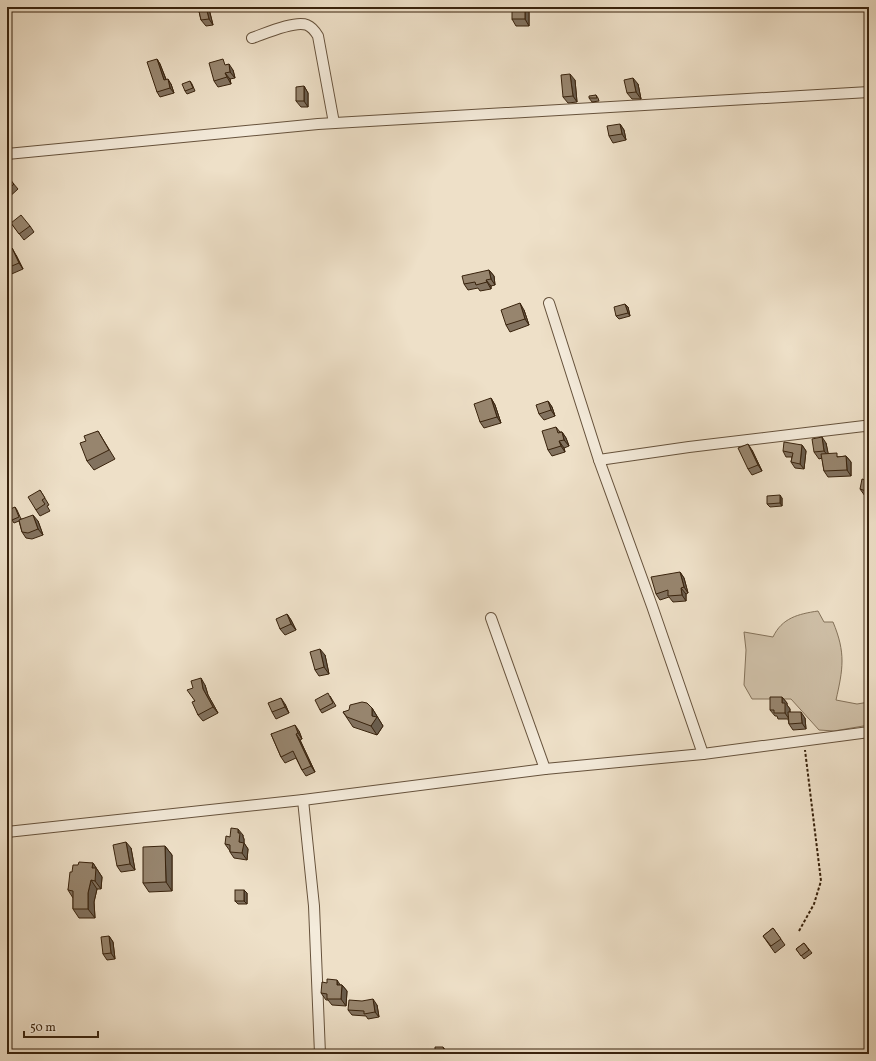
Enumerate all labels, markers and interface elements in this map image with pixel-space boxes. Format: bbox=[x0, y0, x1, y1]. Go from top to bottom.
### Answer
scale bar bbox=[24, 1013, 98, 1039]
text: 50 m bbox=[30, 1020, 56, 1036]

